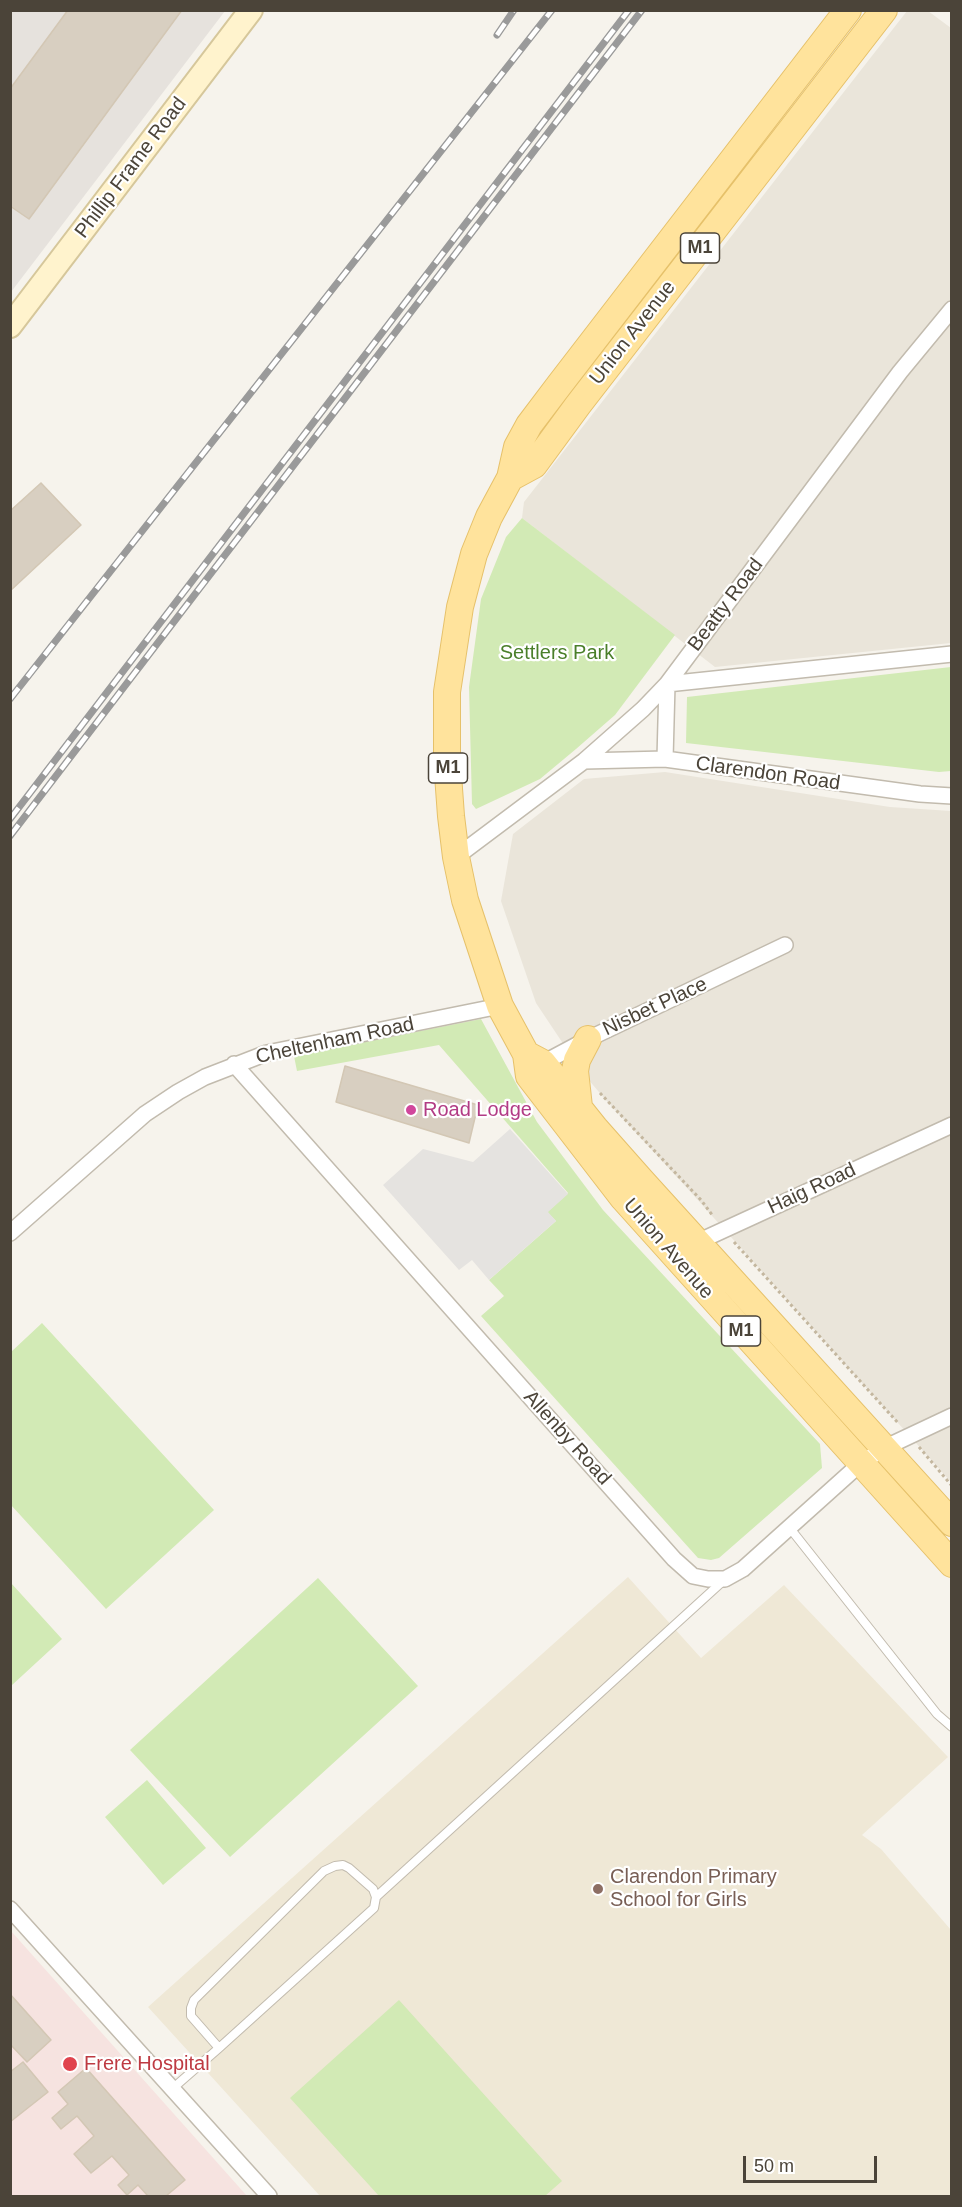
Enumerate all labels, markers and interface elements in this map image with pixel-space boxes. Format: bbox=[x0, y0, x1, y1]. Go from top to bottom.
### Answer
street label: Phillip Frame Road bbox=[70, 93, 192, 243]
road number: M1 bbox=[680, 233, 720, 263]
street label: Union Avenue bbox=[585, 276, 681, 390]
street label: Beatty Road bbox=[683, 554, 769, 656]
park label: Settlers Park bbox=[500, 641, 614, 665]
street label: Clarendon Road bbox=[694, 752, 842, 796]
road number: M1 bbox=[428, 753, 468, 783]
street label: Nisbet Place bbox=[599, 972, 711, 1042]
street label: Cheltenham Road bbox=[254, 1013, 416, 1069]
place label: Road Lodge bbox=[423, 1098, 532, 1122]
marker: Road Lodge bbox=[404, 1103, 418, 1117]
street label: Haig Road bbox=[764, 1158, 860, 1220]
street label: Union Avenue bbox=[618, 1194, 718, 1304]
road number: M1 bbox=[722, 1316, 760, 1346]
street label: Allenby Road bbox=[518, 1386, 616, 1490]
place label: Clarendon Primary School for Girls bbox=[610, 1865, 777, 1912]
marker: Clarendon Primary School for Girls bbox=[591, 1882, 605, 1896]
place label: Frere Hospital bbox=[84, 2052, 210, 2076]
marker: Frere Hospital bbox=[61, 2055, 79, 2073]
scale bar bbox=[746, 2144, 880, 2182]
text: 50 m bbox=[754, 2156, 794, 2176]

